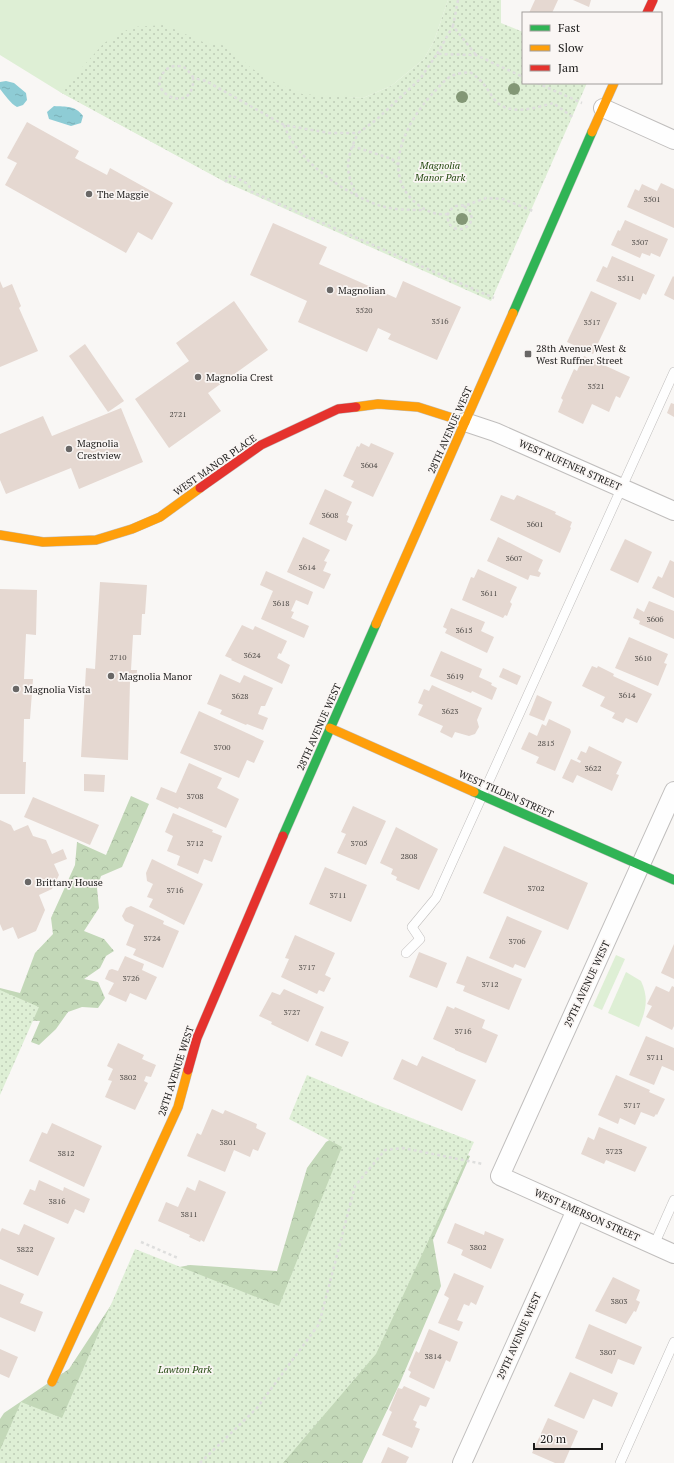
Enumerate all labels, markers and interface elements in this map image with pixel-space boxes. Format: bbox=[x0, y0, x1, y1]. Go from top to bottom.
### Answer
legend bbox=[522, 12, 662, 84]
text: Fast bbox=[558, 20, 581, 35]
text: Slow bbox=[558, 40, 584, 55]
text: Jam bbox=[558, 60, 579, 75]
park label: Magnolia Manor Park bbox=[414, 159, 465, 184]
place label: The Maggie bbox=[97, 188, 149, 201]
marker: The Maggie bbox=[84, 189, 94, 199]
house number: 3501 bbox=[643, 194, 661, 204]
house number: 3507 bbox=[631, 237, 649, 247]
house number: 3511 bbox=[617, 273, 635, 283]
place label: Magnolian bbox=[338, 284, 386, 297]
marker: Magnolian bbox=[325, 285, 335, 295]
house number: 3520 bbox=[355, 305, 373, 315]
house number: 3516 bbox=[431, 316, 449, 326]
house number: 3517 bbox=[583, 317, 601, 327]
place label: 28th Avenue West & West Ruffner Street bbox=[536, 342, 627, 367]
marker: 28th Avenue West & West Ruffner Street bbox=[523, 349, 533, 359]
place label: Magnolia Crest bbox=[206, 371, 274, 384]
marker: Magnolia Crest bbox=[193, 372, 203, 382]
house number: 3521 bbox=[587, 381, 605, 391]
street label: 28TH AVENUE WEST bbox=[425, 384, 475, 476]
house number: 2721 bbox=[169, 409, 187, 419]
street label: WEST MANOR PLACE bbox=[171, 431, 259, 498]
place label: Magnolia Crestview bbox=[77, 437, 121, 462]
street label: WEST RUFFNER STREET bbox=[517, 437, 623, 493]
marker: Magnolia Crestview bbox=[64, 444, 74, 454]
house number: 3604 bbox=[360, 460, 378, 470]
house number: 3608 bbox=[321, 510, 339, 520]
house number: 3601 bbox=[526, 519, 544, 529]
house number: 3607 bbox=[505, 553, 523, 563]
house number: 3614 bbox=[298, 562, 316, 572]
house number: 3611 bbox=[480, 588, 498, 598]
house number: 3618 bbox=[272, 598, 290, 608]
house number: 3606 bbox=[646, 614, 664, 624]
house number: 3615 bbox=[455, 625, 473, 635]
house number: 3624 bbox=[243, 650, 261, 660]
house number: 2710 bbox=[109, 652, 127, 662]
house number: 3610 bbox=[634, 653, 652, 663]
place label: Magnolia Manor bbox=[119, 670, 192, 683]
marker: Magnolia Manor bbox=[106, 671, 116, 681]
house number: 3619 bbox=[446, 671, 464, 681]
street label: 28TH AVENUE WEST bbox=[294, 681, 344, 773]
place label: Magnolia Vista bbox=[24, 683, 91, 696]
marker: Magnolia Vista bbox=[11, 684, 21, 694]
house number: 3614 bbox=[618, 690, 636, 700]
house number: 3628 bbox=[231, 691, 249, 701]
house number: 3623 bbox=[441, 706, 459, 716]
house number: 2815 bbox=[537, 738, 555, 748]
house number: 3700 bbox=[213, 742, 231, 752]
house number: 3622 bbox=[584, 763, 602, 773]
street label: WEST TILDEN STREET bbox=[456, 767, 556, 821]
house number: 3708 bbox=[186, 791, 204, 801]
house number: 3712 bbox=[186, 838, 204, 848]
house number: 3705 bbox=[350, 838, 368, 848]
house number: 2808 bbox=[400, 851, 418, 861]
place label: Brittany House bbox=[36, 876, 103, 889]
marker: Brittany House bbox=[23, 877, 33, 887]
house number: 3702 bbox=[527, 883, 545, 893]
house number: 3716 bbox=[166, 885, 184, 895]
house number: 3711 bbox=[329, 890, 347, 900]
house number: 3724 bbox=[143, 933, 161, 943]
house number: 3706 bbox=[508, 936, 526, 946]
street label: 29TH AVENUE WEST bbox=[561, 939, 613, 1029]
house number: 3717 bbox=[298, 962, 316, 972]
house number: 3726 bbox=[122, 973, 140, 983]
house number: 3712 bbox=[481, 979, 499, 989]
house number: 3727 bbox=[283, 1007, 301, 1017]
street label: 28TH AVENUE WEST bbox=[155, 1024, 197, 1118]
house number: 3716 bbox=[454, 1026, 472, 1036]
house number: 3711 bbox=[646, 1052, 664, 1062]
house number: 3802 bbox=[119, 1072, 137, 1082]
house number: 3717 bbox=[623, 1100, 641, 1110]
house number: 3801 bbox=[219, 1137, 237, 1147]
house number: 3723 bbox=[605, 1146, 623, 1156]
house number: 3812 bbox=[57, 1148, 75, 1158]
street label: WEST EMERSON STREET bbox=[532, 1186, 642, 1244]
house number: 3816 bbox=[48, 1196, 66, 1206]
house number: 3811 bbox=[180, 1209, 198, 1219]
house number: 3802 bbox=[469, 1242, 487, 1252]
house number: 3822 bbox=[16, 1244, 34, 1254]
street label: 29TH AVENUE WEST bbox=[494, 1290, 544, 1382]
house number: 3803 bbox=[610, 1296, 628, 1306]
house number: 3807 bbox=[599, 1347, 617, 1357]
house number: 3814 bbox=[424, 1351, 442, 1361]
park label: Lawton Park bbox=[157, 1363, 212, 1376]
scale bar bbox=[534, 1425, 602, 1451]
text: 20 m bbox=[540, 1431, 567, 1446]

